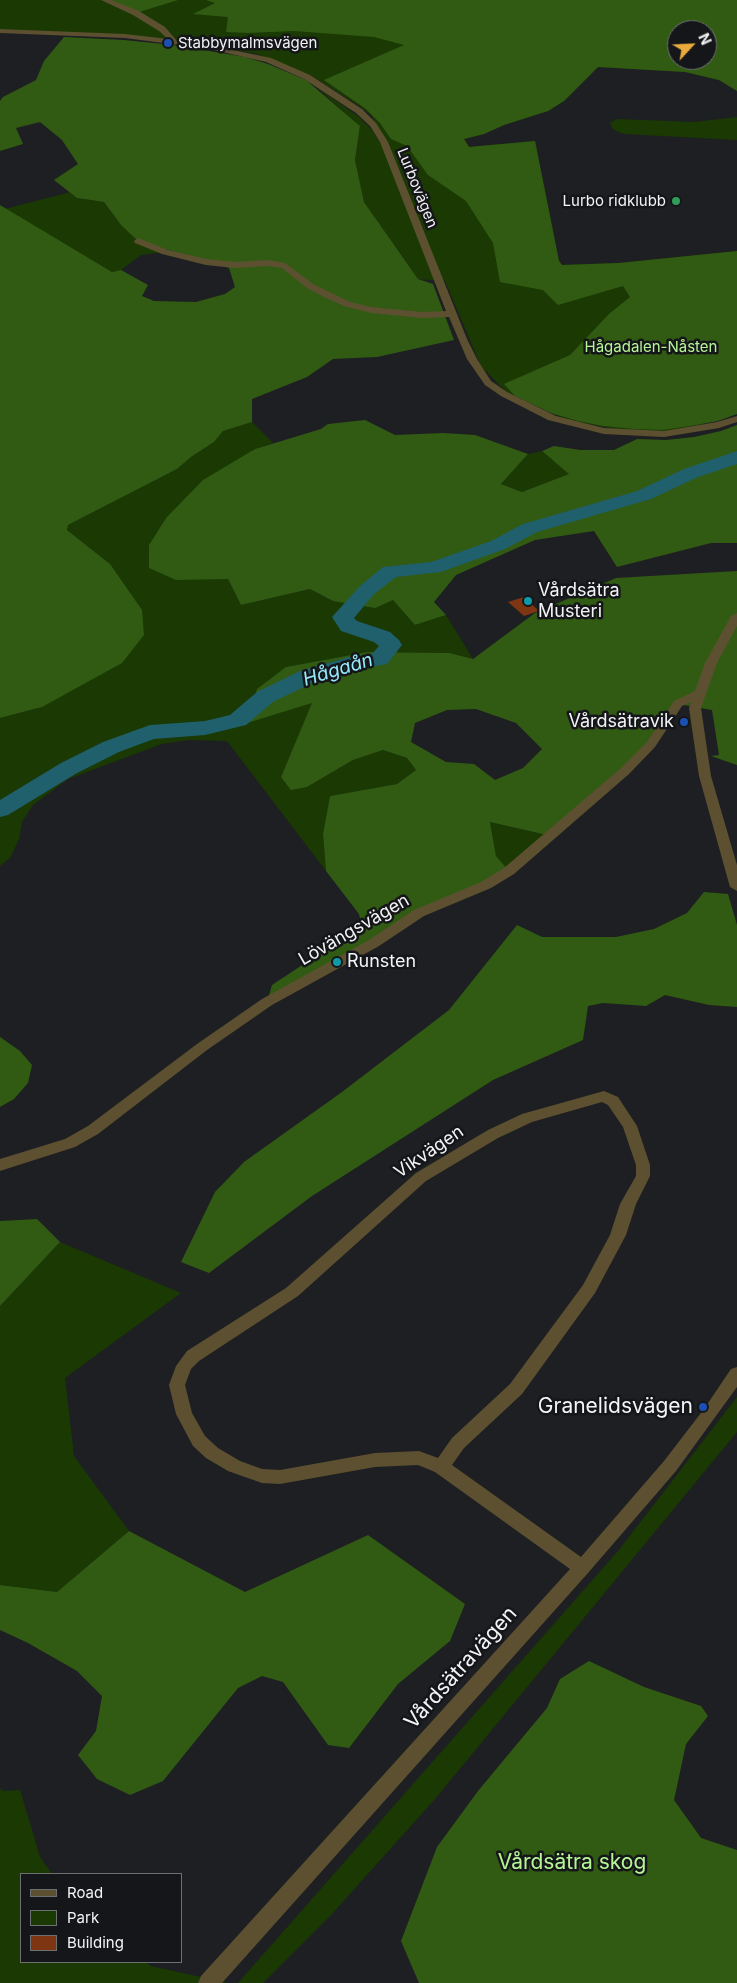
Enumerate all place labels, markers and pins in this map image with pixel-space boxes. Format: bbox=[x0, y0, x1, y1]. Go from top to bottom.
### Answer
place label: Stabbymalmsvägen bbox=[178, 34, 317, 52]
marker: Stabbymalmsvägen bbox=[162, 37, 174, 49]
place label: Lurbo ridklubb bbox=[563, 192, 666, 210]
marker: Lurbo ridklubb bbox=[670, 195, 682, 207]
place label: Vårdsätra Musteri bbox=[538, 580, 619, 622]
marker: Vårdsätra Musteri bbox=[522, 595, 534, 607]
place label: Vårdsätravik bbox=[568, 711, 674, 733]
marker: Vårdsätravik bbox=[678, 716, 690, 728]
place label: Runsten bbox=[347, 951, 416, 973]
marker: Runsten bbox=[331, 956, 343, 968]
place label: Granelidsvägen bbox=[538, 1394, 693, 1420]
marker: Granelidsvägen bbox=[697, 1401, 709, 1413]

